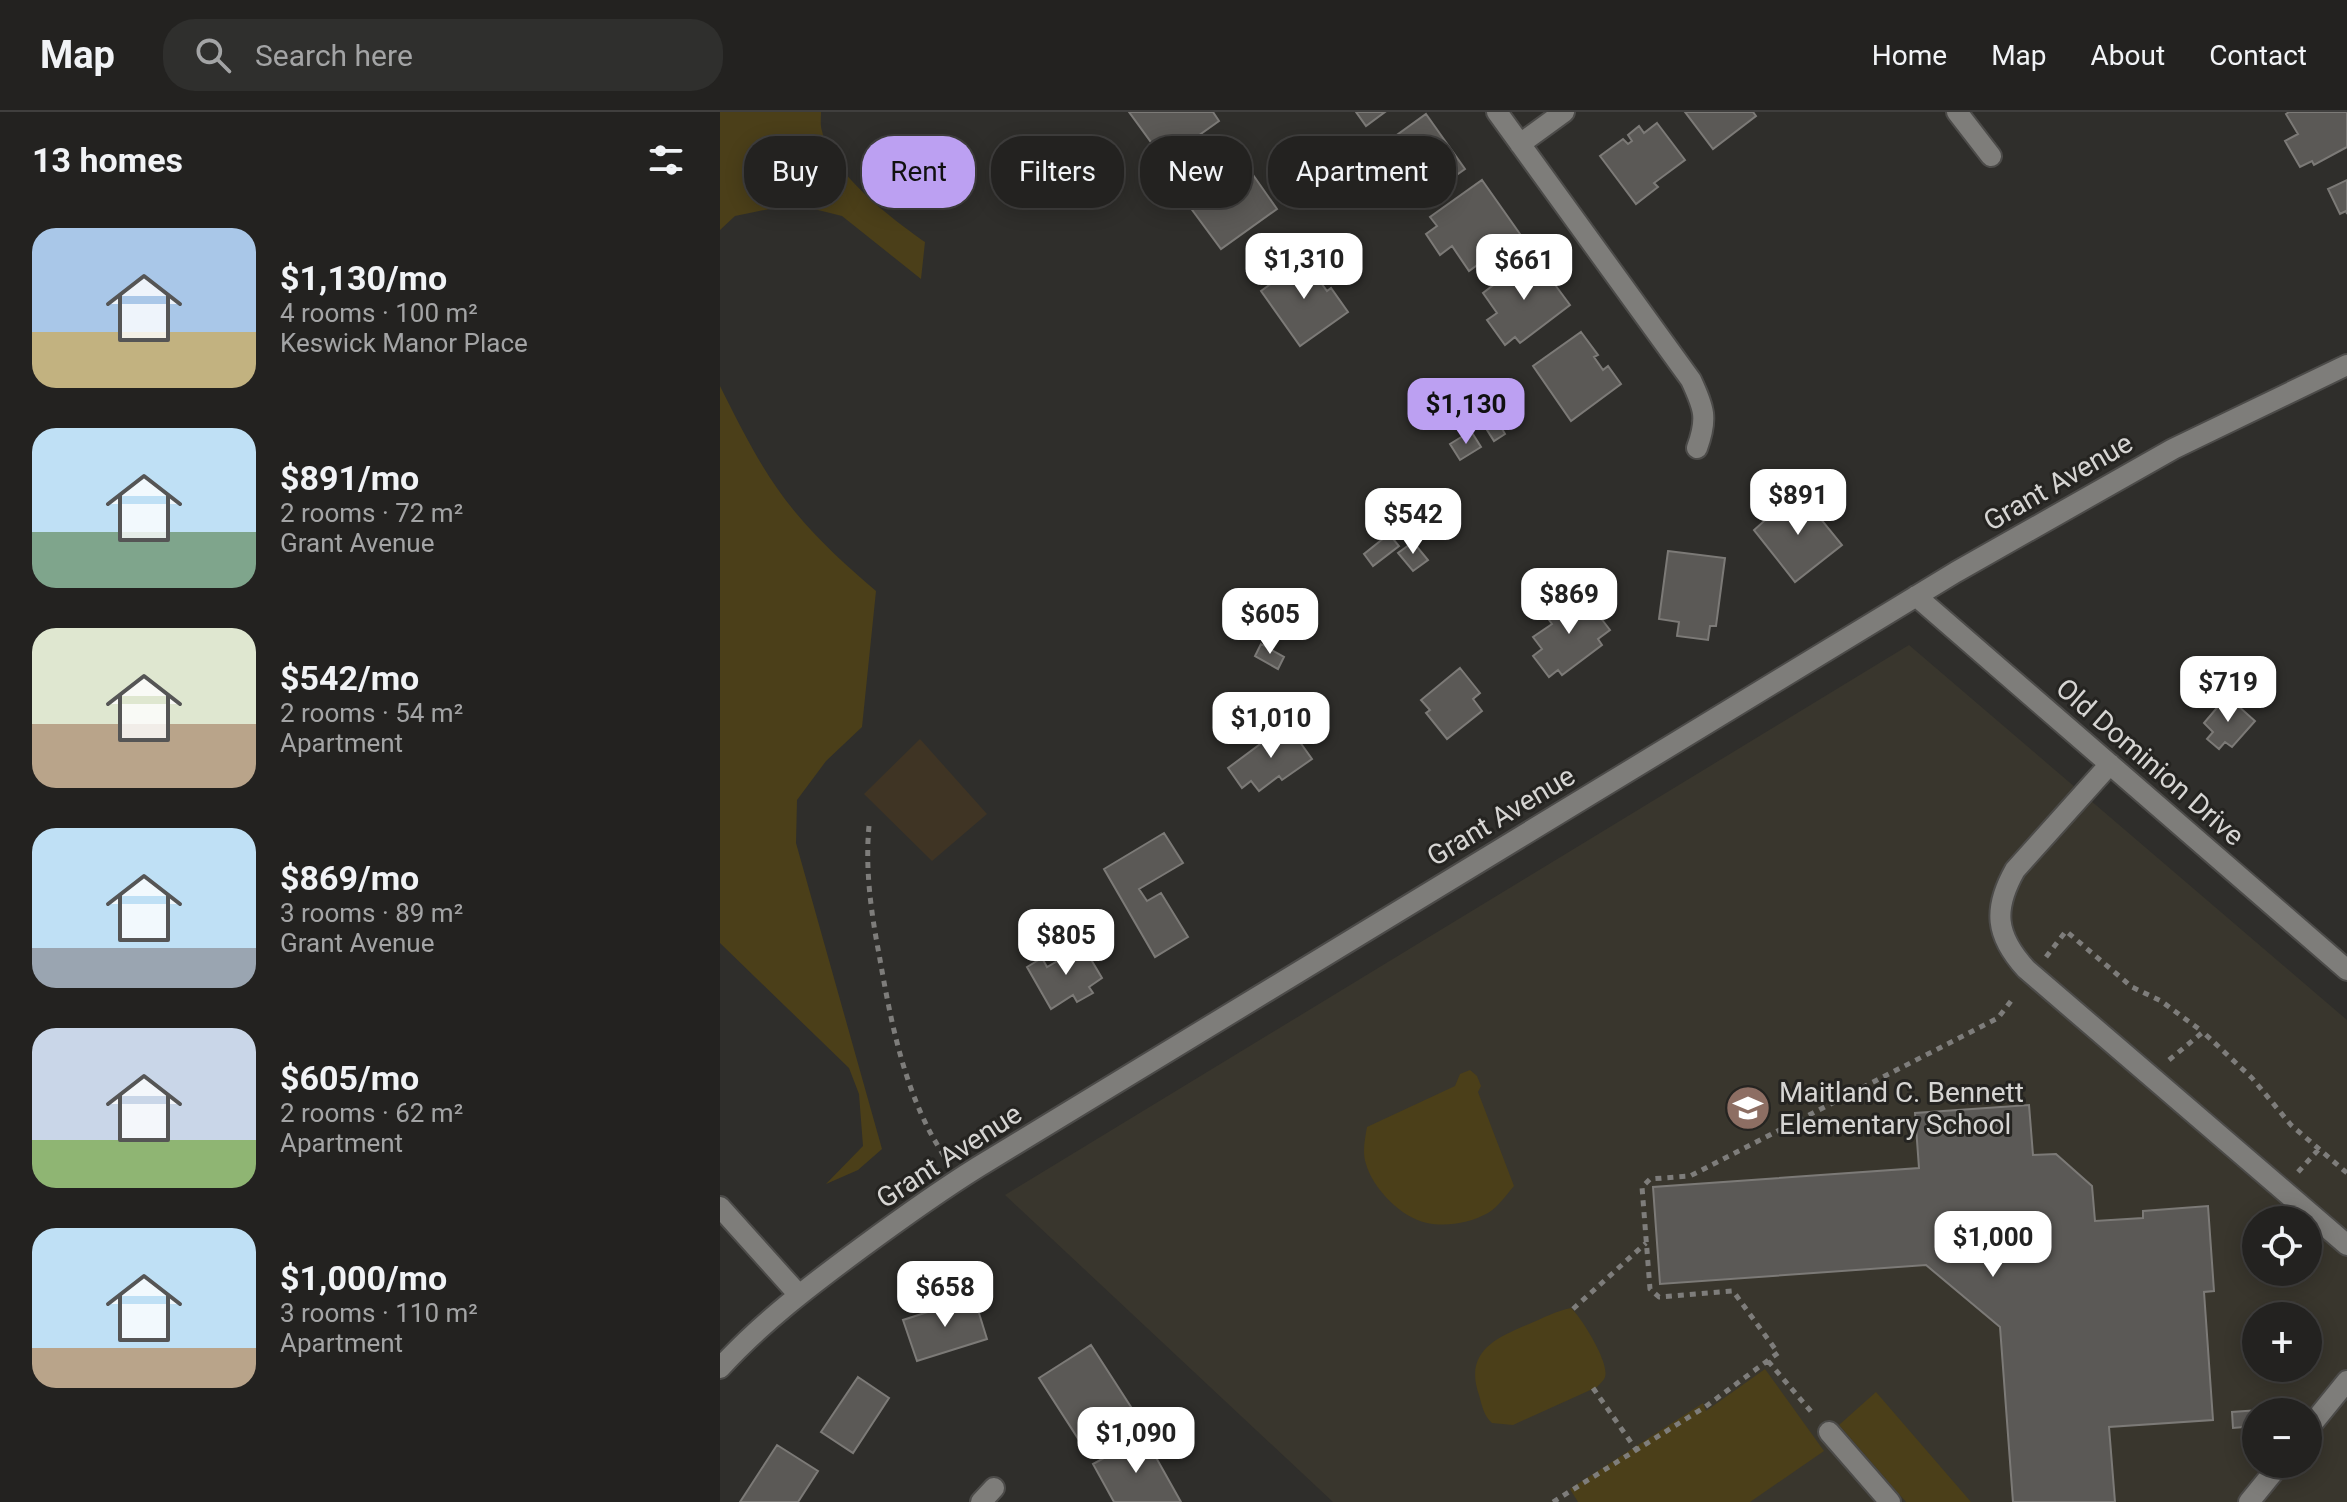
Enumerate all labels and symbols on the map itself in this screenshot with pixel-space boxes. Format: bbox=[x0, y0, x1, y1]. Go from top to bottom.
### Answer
pin: $1,310 bbox=[1239, 233, 1369, 301]
pin: $661 bbox=[1477, 234, 1571, 302]
pin: $1,130 bbox=[1401, 378, 1531, 446]
street label: Grant Avenue bbox=[1978, 426, 2138, 538]
pin: $891 bbox=[1751, 469, 1845, 537]
pin: $542 bbox=[1366, 488, 1460, 556]
pin: $869 bbox=[1522, 568, 1616, 636]
pin: $605 bbox=[1223, 588, 1317, 656]
pin: $719 bbox=[2181, 656, 2275, 724]
street label: Old Dominion Drive bbox=[2049, 671, 2251, 853]
pin: $1,010 bbox=[1206, 692, 1336, 760]
street label: Grant Avenue bbox=[1421, 759, 1581, 873]
pin: $805 bbox=[1019, 909, 1113, 977]
place label: Maitland C. Bennett Elementary School bbox=[1779, 1076, 2024, 1141]
school or university icon: Maitland C. Bennett Elementary School bbox=[1724, 1084, 1772, 1132]
street label: Grant Avenue bbox=[870, 1097, 1028, 1215]
pin: $1,000 bbox=[1928, 1211, 2058, 1279]
pin: $658 bbox=[898, 1261, 992, 1329]
pin: $1,090 bbox=[1071, 1407, 1201, 1475]

